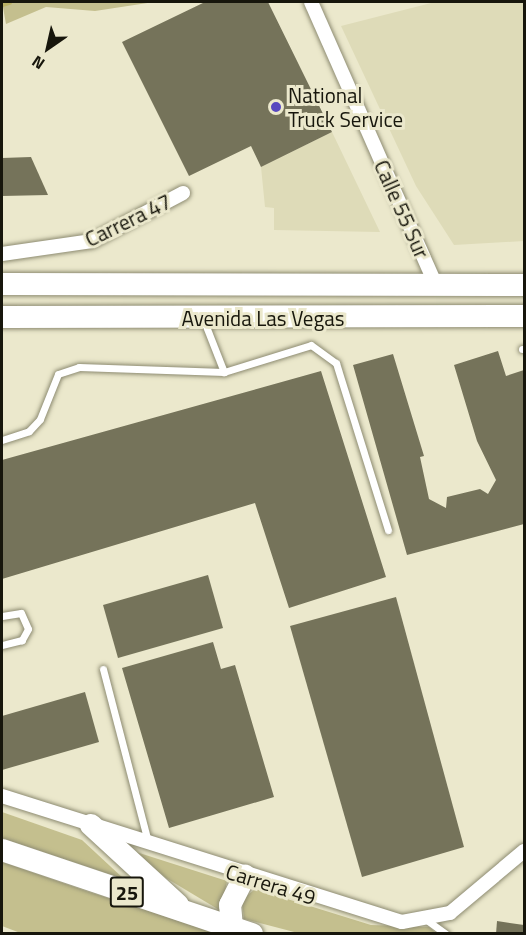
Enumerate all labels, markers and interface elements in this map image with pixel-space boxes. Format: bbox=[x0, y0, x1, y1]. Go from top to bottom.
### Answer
north arrow bbox=[18, 18, 78, 78]
text: N bbox=[27, 50, 49, 76]
place label: National Truck Service bbox=[288, 82, 403, 132]
marker: National Truck Service bbox=[269, 100, 283, 114]
street label: Calle 55 Sur bbox=[369, 156, 435, 262]
street label: Carrera 47 bbox=[81, 188, 175, 252]
street label: Avenida Las Vegas bbox=[182, 305, 344, 331]
street label: Carrera 49 bbox=[223, 858, 319, 910]
road number: 25 bbox=[109, 875, 145, 909]

